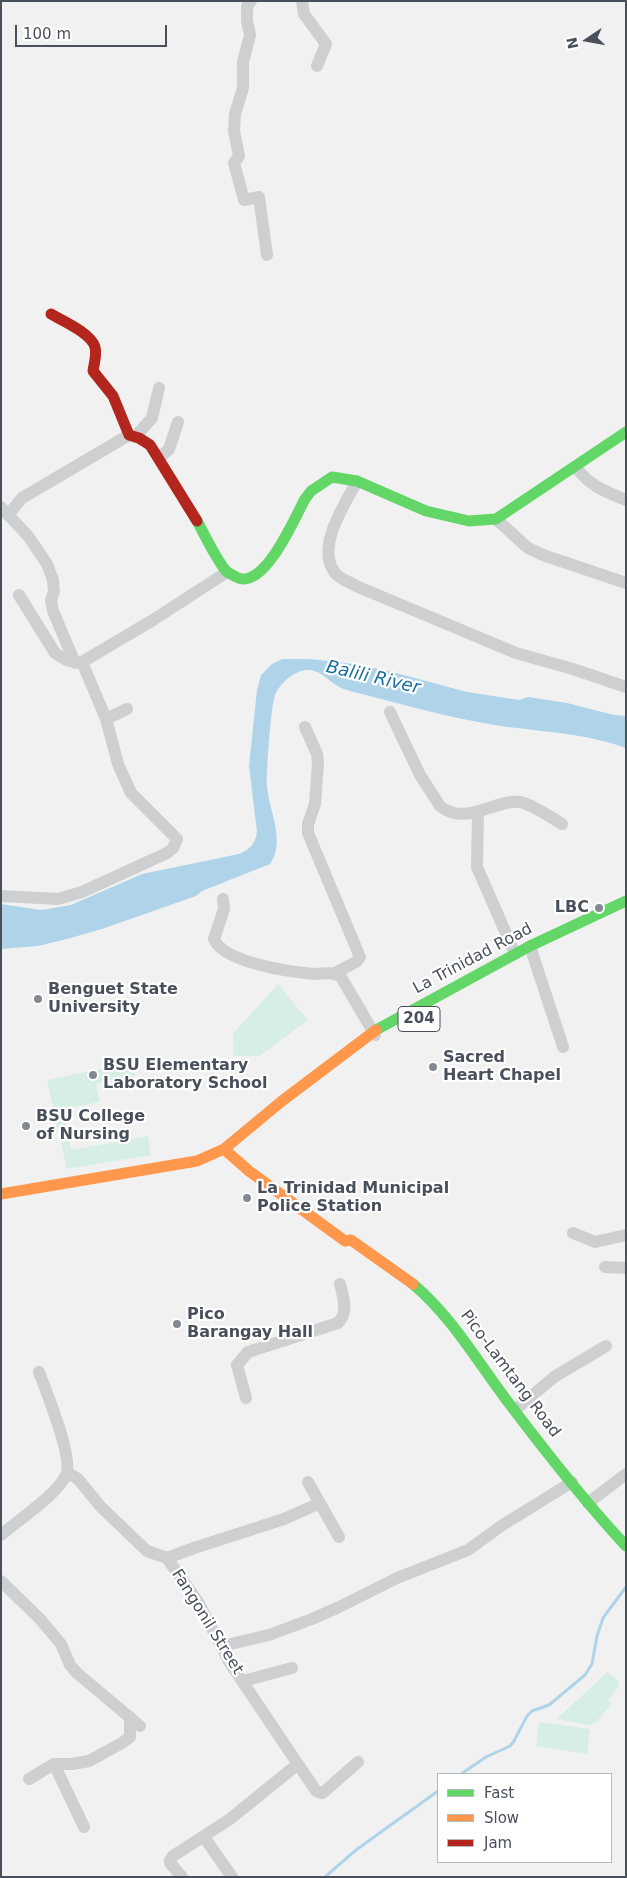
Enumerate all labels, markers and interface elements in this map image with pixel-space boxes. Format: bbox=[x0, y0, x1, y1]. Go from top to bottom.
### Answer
scale bar bbox=[18, 15, 170, 47]
north arrow bbox=[562, 15, 612, 65]
text: 100 m bbox=[23, 25, 71, 43]
text: N bbox=[563, 36, 581, 51]
water label: Balili River bbox=[324, 657, 422, 699]
place label: LBC bbox=[555, 898, 589, 918]
marker: LBC bbox=[593, 902, 605, 914]
street label: La Trinidad Road bbox=[410, 919, 536, 999]
place label: Benguet State University bbox=[48, 980, 178, 1018]
marker: Benguet State University bbox=[32, 993, 44, 1005]
road number: 204 bbox=[398, 1006, 440, 1032]
place label: Sacred Heart Chapel bbox=[443, 1048, 561, 1086]
place label: BSU Elementary Laboratory School bbox=[103, 1056, 268, 1094]
marker: Sacred Heart Chapel bbox=[427, 1061, 439, 1073]
marker: BSU Elementary Laboratory School bbox=[87, 1069, 99, 1081]
place label: BSU College of Nursing bbox=[36, 1107, 145, 1145]
marker: BSU College of Nursing bbox=[20, 1120, 32, 1132]
place label: La Trinidad Municipal Police Station bbox=[257, 1179, 449, 1217]
marker: La Trinidad Municipal Police Station bbox=[241, 1192, 253, 1204]
place label: Pico Barangay Hall bbox=[187, 1305, 313, 1343]
street label: Pico-Lamtang Road bbox=[456, 1307, 564, 1441]
marker: Pico Barangay Hall bbox=[171, 1318, 183, 1330]
street label: Fangonil Street bbox=[167, 1566, 247, 1678]
legend bbox=[437, 1773, 612, 1863]
text: Fast bbox=[484, 1784, 514, 1802]
text: Slow bbox=[484, 1809, 519, 1827]
text: Jam bbox=[484, 1834, 512, 1852]

